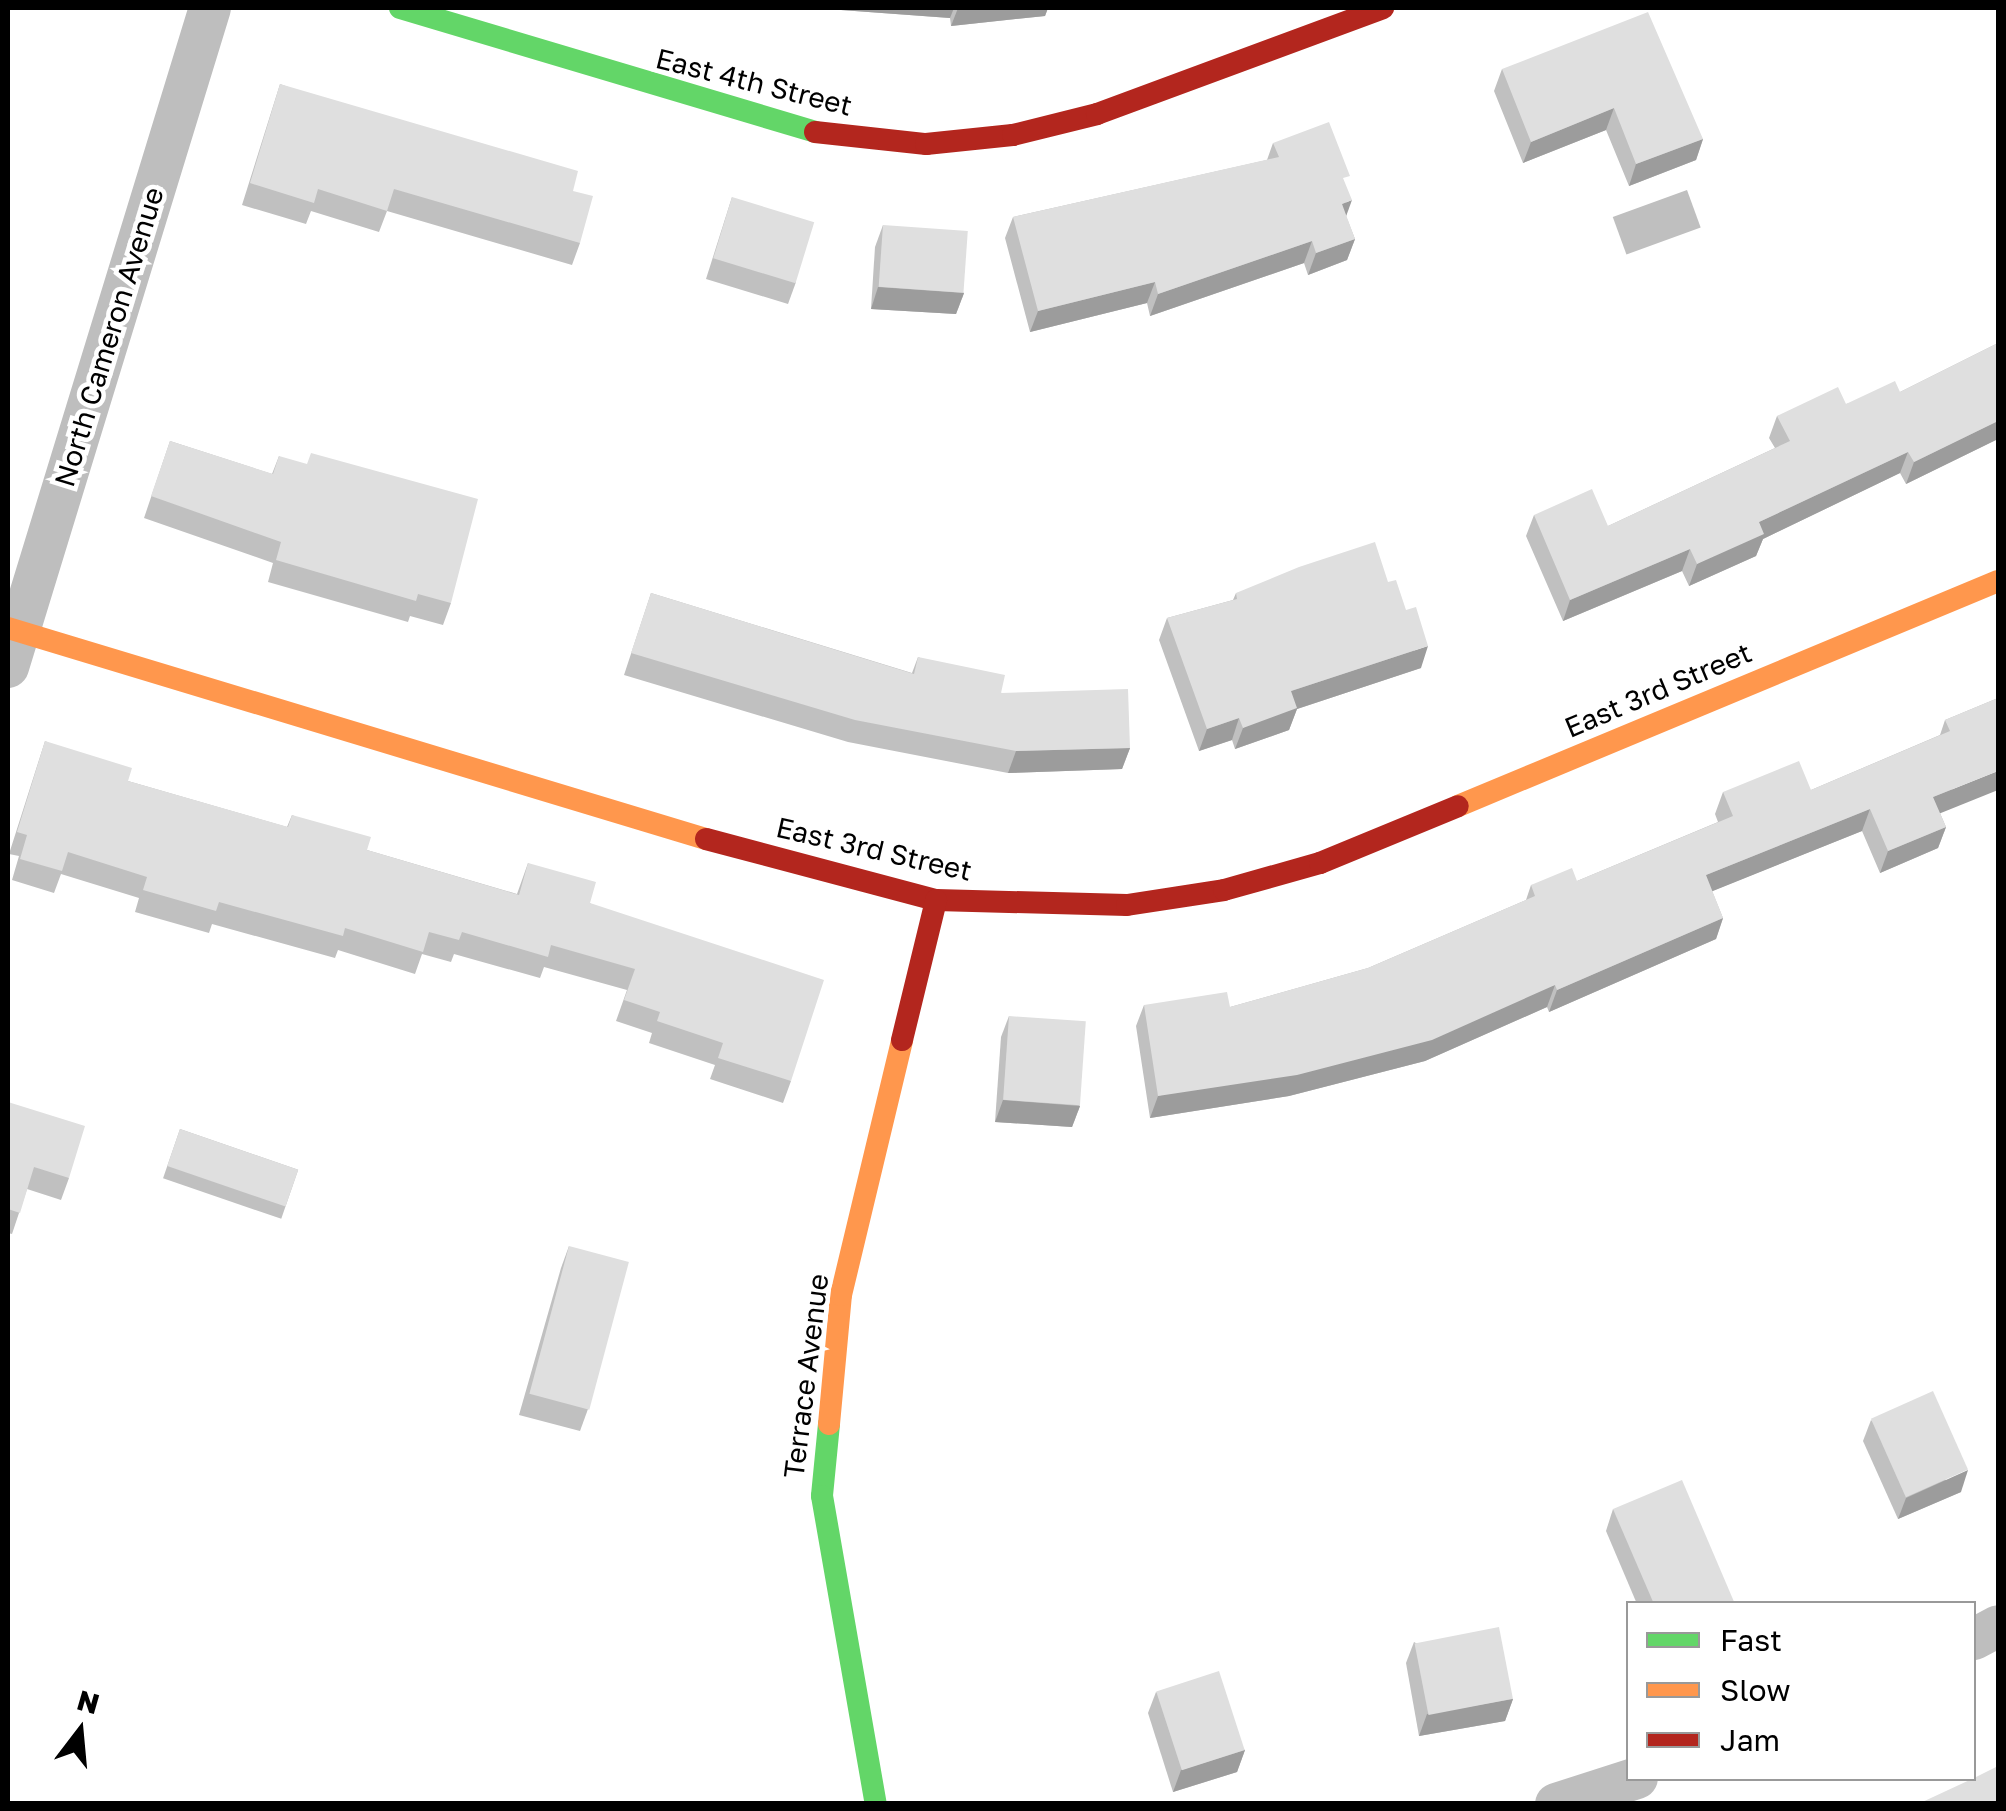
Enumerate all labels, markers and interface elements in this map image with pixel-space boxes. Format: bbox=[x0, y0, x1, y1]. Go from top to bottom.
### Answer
street label: East 4th Street bbox=[652, 41, 856, 123]
street label: North Cameron Avenue bbox=[47, 183, 171, 491]
street label: East 3rd Street bbox=[1559, 636, 1757, 744]
street label: East 3rd Street bbox=[773, 810, 975, 888]
street label: Terrace Avenue bbox=[777, 1272, 835, 1480]
legend bbox=[1626, 1601, 1976, 1781]
text: Fast bbox=[1720, 1622, 1782, 1658]
text: Slow bbox=[1720, 1672, 1791, 1708]
north arrow bbox=[30, 1681, 130, 1781]
text: N bbox=[74, 1683, 103, 1720]
text: Jam bbox=[1720, 1722, 1780, 1758]

